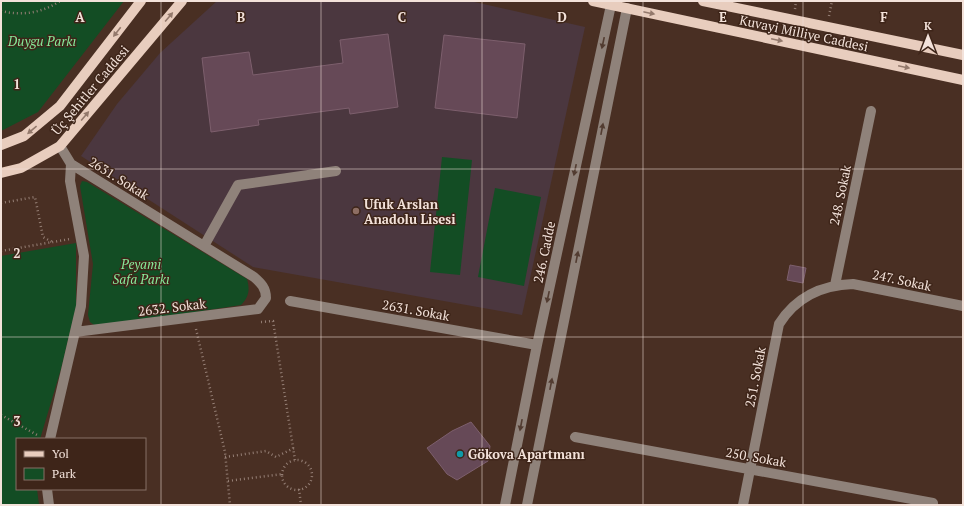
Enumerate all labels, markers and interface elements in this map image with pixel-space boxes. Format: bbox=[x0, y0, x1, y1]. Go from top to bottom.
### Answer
text: A bbox=[75, 8, 85, 26]
text: B bbox=[237, 8, 245, 26]
text: C bbox=[398, 8, 406, 26]
text: D bbox=[557, 8, 567, 26]
text: E bbox=[719, 8, 727, 26]
text: F bbox=[880, 8, 888, 26]
one-way arrow bbox=[164, 11, 173, 22]
one-way arrow bbox=[643, 11, 656, 17]
street label: Kuvayi Milliye Caddesi bbox=[738, 11, 870, 55]
north arrow bbox=[908, 16, 948, 56]
text: K bbox=[924, 19, 932, 33]
one-way arrow bbox=[113, 26, 121, 37]
park label: Duygu Parkı bbox=[7, 32, 76, 50]
one-way arrow bbox=[599, 37, 605, 49]
one-way arrow bbox=[770, 38, 783, 44]
street label: Üç Şehitler Caddesi bbox=[47, 41, 133, 139]
one-way arrow bbox=[898, 65, 910, 71]
text: 1 bbox=[13, 75, 21, 93]
one-way arrow bbox=[81, 111, 90, 122]
one-way arrow bbox=[600, 123, 606, 136]
one-way arrow bbox=[27, 125, 37, 134]
street label: 2631. Sokak bbox=[85, 152, 153, 204]
street label: 248. Sokak bbox=[825, 163, 855, 227]
one-way arrow bbox=[572, 164, 578, 176]
place label: Ufuk Arslan Anadolu Lisesi bbox=[364, 195, 455, 228]
marker: Ufuk Arslan Anadolu Lisesi bbox=[351, 206, 361, 216]
street label: 246. Cadde bbox=[529, 219, 559, 285]
text: 2 bbox=[13, 244, 21, 262]
one-way arrow bbox=[574, 251, 580, 263]
park label: Peyami Safa Parkı bbox=[112, 255, 170, 288]
street label: 247. Sokak bbox=[871, 265, 933, 295]
one-way arrow bbox=[544, 291, 550, 303]
street label: 2632. Sokak bbox=[137, 294, 207, 320]
street label: 2631. Sokak bbox=[381, 295, 451, 325]
street label: 251. Sokak bbox=[740, 345, 770, 409]
one-way arrow bbox=[549, 378, 555, 391]
text: 3 bbox=[13, 412, 21, 430]
one-way arrow bbox=[518, 418, 524, 431]
legend bbox=[16, 438, 146, 490]
street label: 250. Sokak bbox=[724, 443, 788, 471]
place label: Gökova Apartmanı bbox=[468, 445, 585, 463]
text: Yol bbox=[52, 446, 69, 461]
marker: Gökova Apartmanı bbox=[455, 449, 465, 459]
text: Park bbox=[52, 466, 77, 481]

